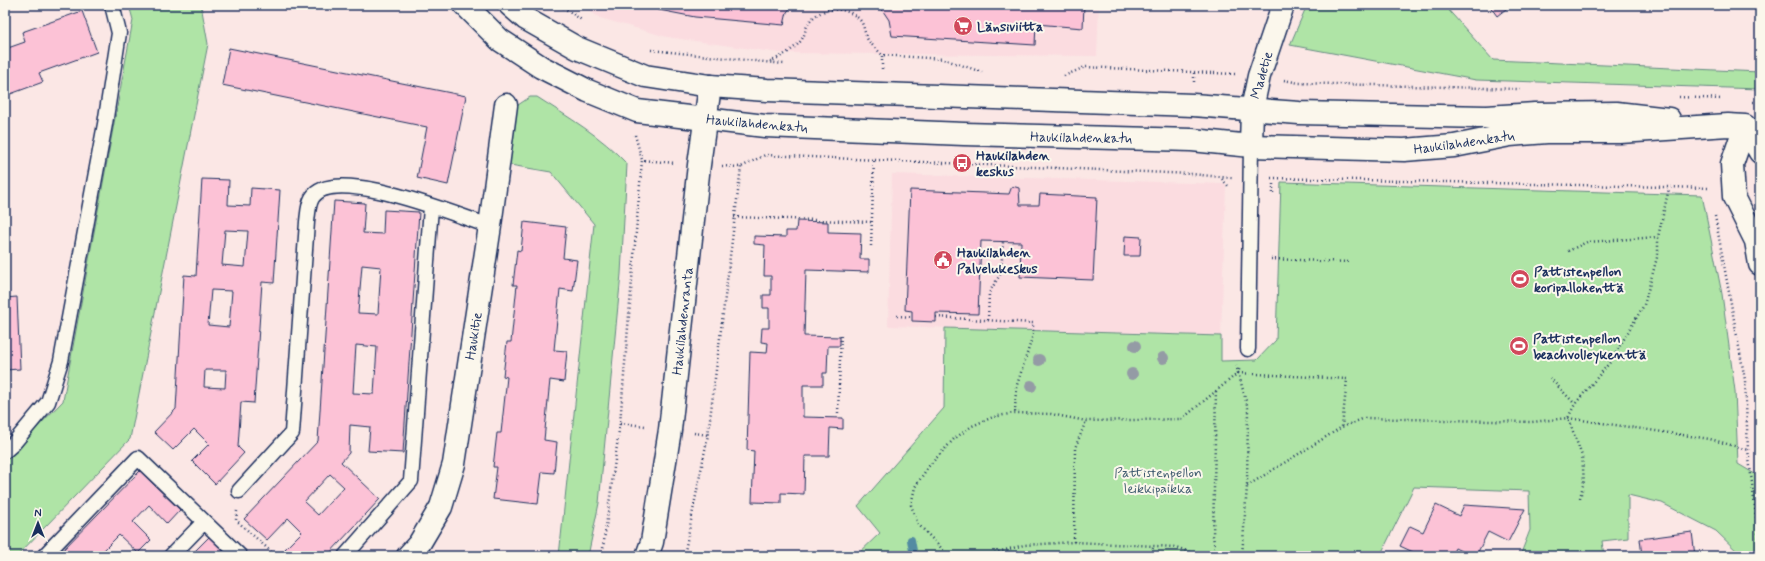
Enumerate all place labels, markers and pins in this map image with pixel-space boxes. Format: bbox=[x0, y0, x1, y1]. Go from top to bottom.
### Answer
supermarket icon: Länsiviitta bbox=[952, 15, 974, 37]
place label: Länsiviitta bbox=[977, 18, 1043, 36]
place label: Haukilahden keskus bbox=[976, 147, 1051, 181]
bus stop icon: Haukilahden keskus bbox=[951, 152, 973, 174]
place label: Haukilahden Palvelukeskus bbox=[957, 244, 1038, 278]
public building icon: Haukilahden Palvelukeskus bbox=[932, 249, 954, 271]
place label: Pattistenpellon koripallokenttä bbox=[1534, 263, 1624, 297]
sports icon: Pattistenpellon koripallokenttä bbox=[1509, 268, 1531, 290]
place label: Pattistenpellon beachvolleykenttä bbox=[1533, 330, 1646, 364]
sports icon: Pattistenpellon beachvolleykenttä bbox=[1508, 335, 1530, 357]

